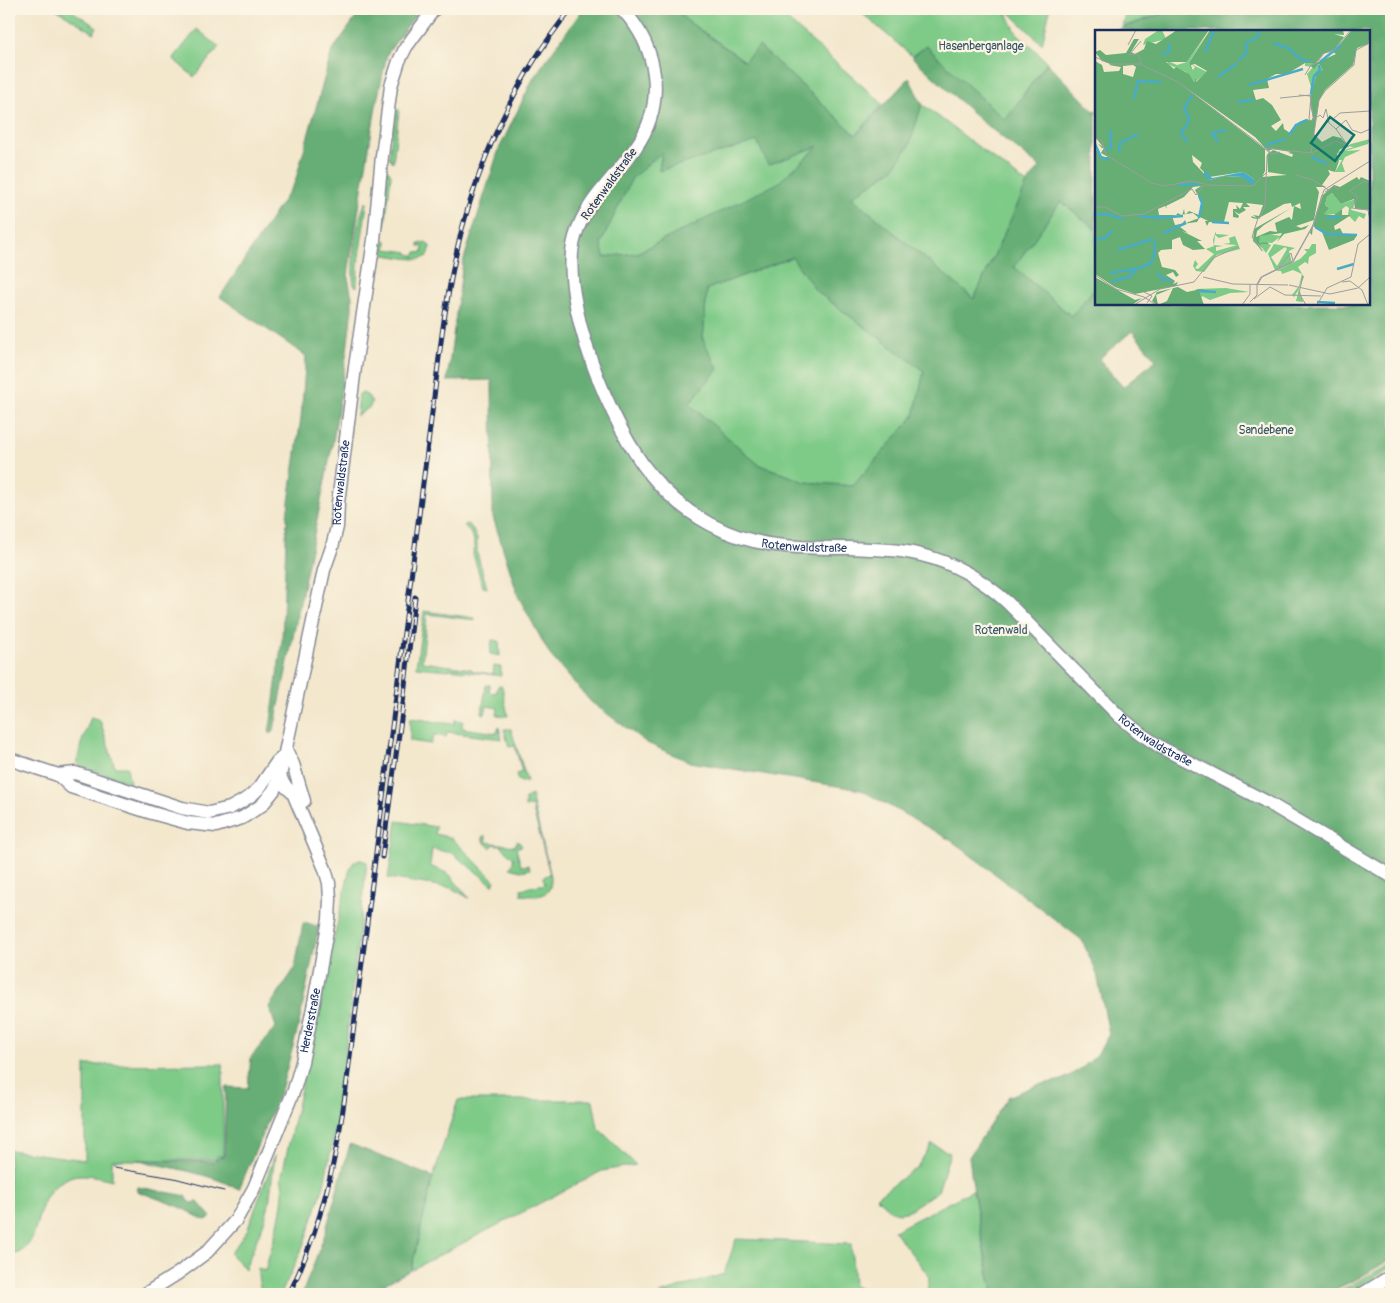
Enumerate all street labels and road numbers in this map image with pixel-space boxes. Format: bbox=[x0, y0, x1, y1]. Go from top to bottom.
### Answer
street label: Rotenwaldstraße bbox=[578, 145, 641, 223]
street label: Rotenwaldstraße bbox=[330, 439, 354, 526]
street label: Rotenwaldstraße bbox=[760, 536, 847, 556]
street label: Rotenwaldstraße bbox=[1115, 711, 1195, 770]
street label: Herderstraße bbox=[297, 987, 325, 1055]

